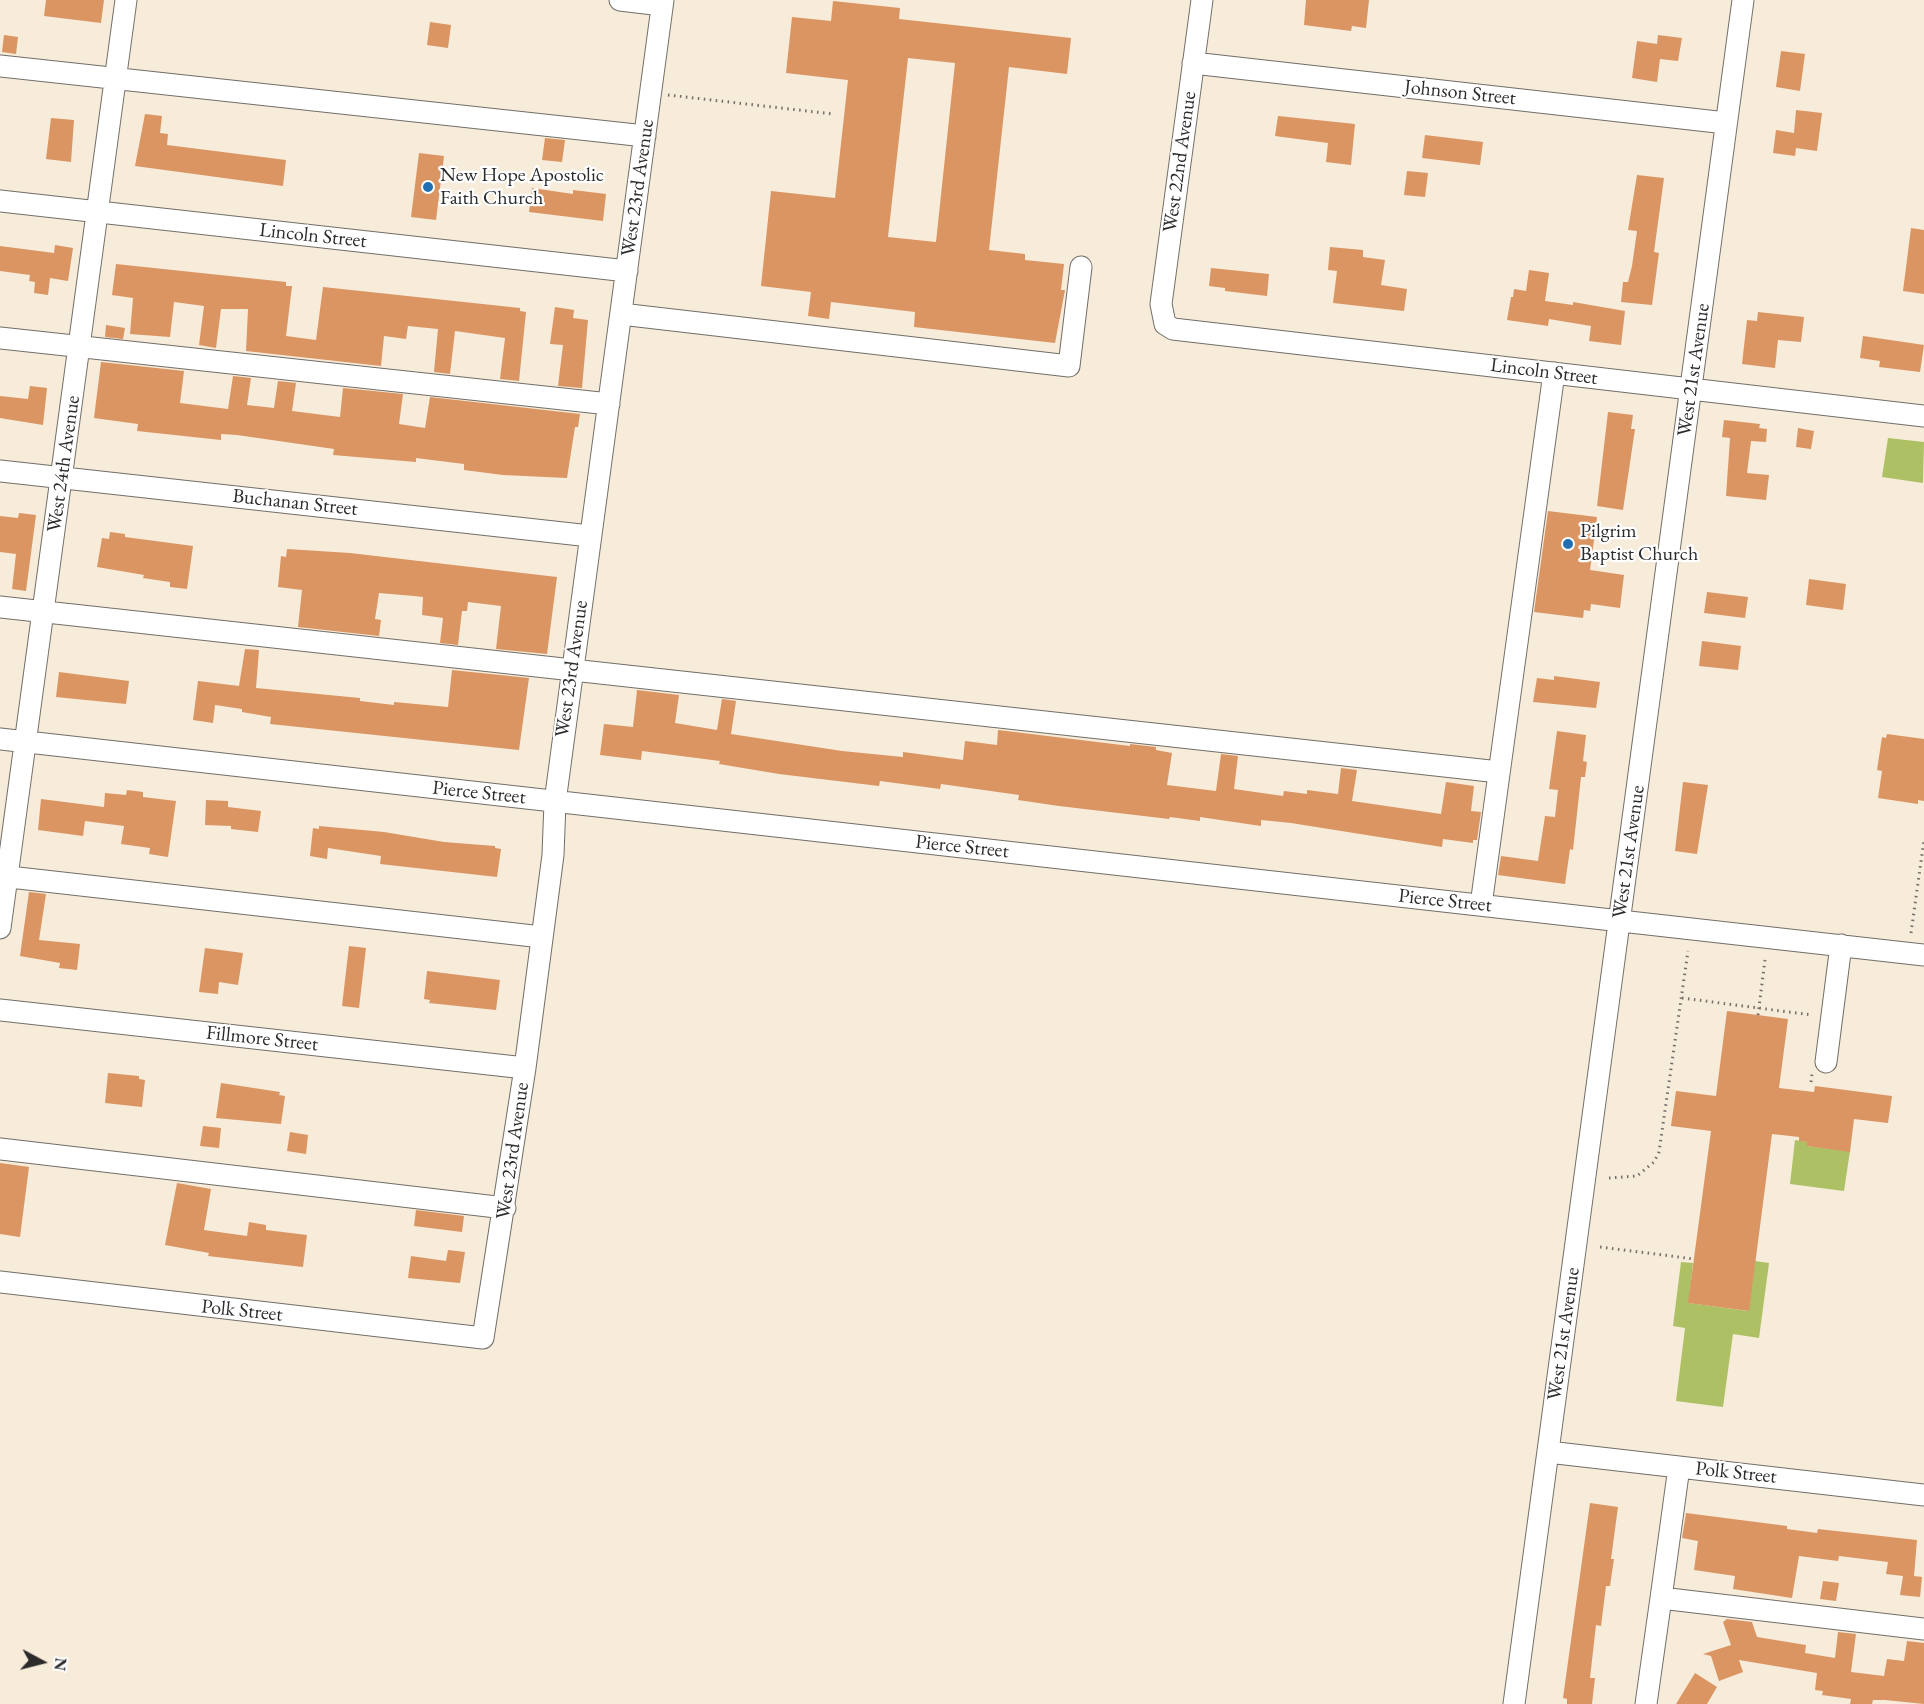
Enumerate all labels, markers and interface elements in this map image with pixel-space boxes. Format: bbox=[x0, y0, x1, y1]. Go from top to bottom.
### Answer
street label: Johnson Street bbox=[1403, 75, 1517, 111]
street label: West 22nd Avenue bbox=[1158, 90, 1202, 234]
street label: West 23rd Avenue bbox=[616, 118, 660, 258]
place label: New Hope Apostolic Faith Church bbox=[440, 164, 604, 211]
marker: New Hope Apostolic Faith Church bbox=[421, 180, 435, 194]
street label: Lincoln Street bbox=[258, 218, 368, 254]
street label: West 21st Avenue bbox=[1673, 302, 1715, 438]
street label: Lincoln Street bbox=[1489, 354, 1599, 390]
street label: West 24th Avenue bbox=[43, 394, 85, 534]
street label: Buchanan Street bbox=[231, 484, 359, 522]
place label: Pilgrim Baptist Church bbox=[1580, 520, 1698, 567]
marker: Pilgrim Baptist Church bbox=[1561, 537, 1575, 551]
street label: West 23rd Avenue bbox=[550, 599, 594, 739]
street label: Pierce Street bbox=[431, 776, 527, 810]
street label: West 21st Avenue bbox=[1608, 784, 1650, 920]
street label: Pierce Street bbox=[914, 830, 1010, 864]
street label: Pierce Street bbox=[1397, 884, 1493, 918]
street label: Fillmore Street bbox=[205, 1021, 319, 1057]
street label: West 23rd Avenue bbox=[491, 1081, 535, 1221]
street label: West 21st Avenue bbox=[1543, 1266, 1585, 1402]
street label: Polk Street bbox=[200, 1295, 284, 1327]
street label: Polk Street bbox=[1694, 1457, 1778, 1489]
north arrow bbox=[12, 1632, 72, 1692]
text: N bbox=[49, 1657, 72, 1672]

